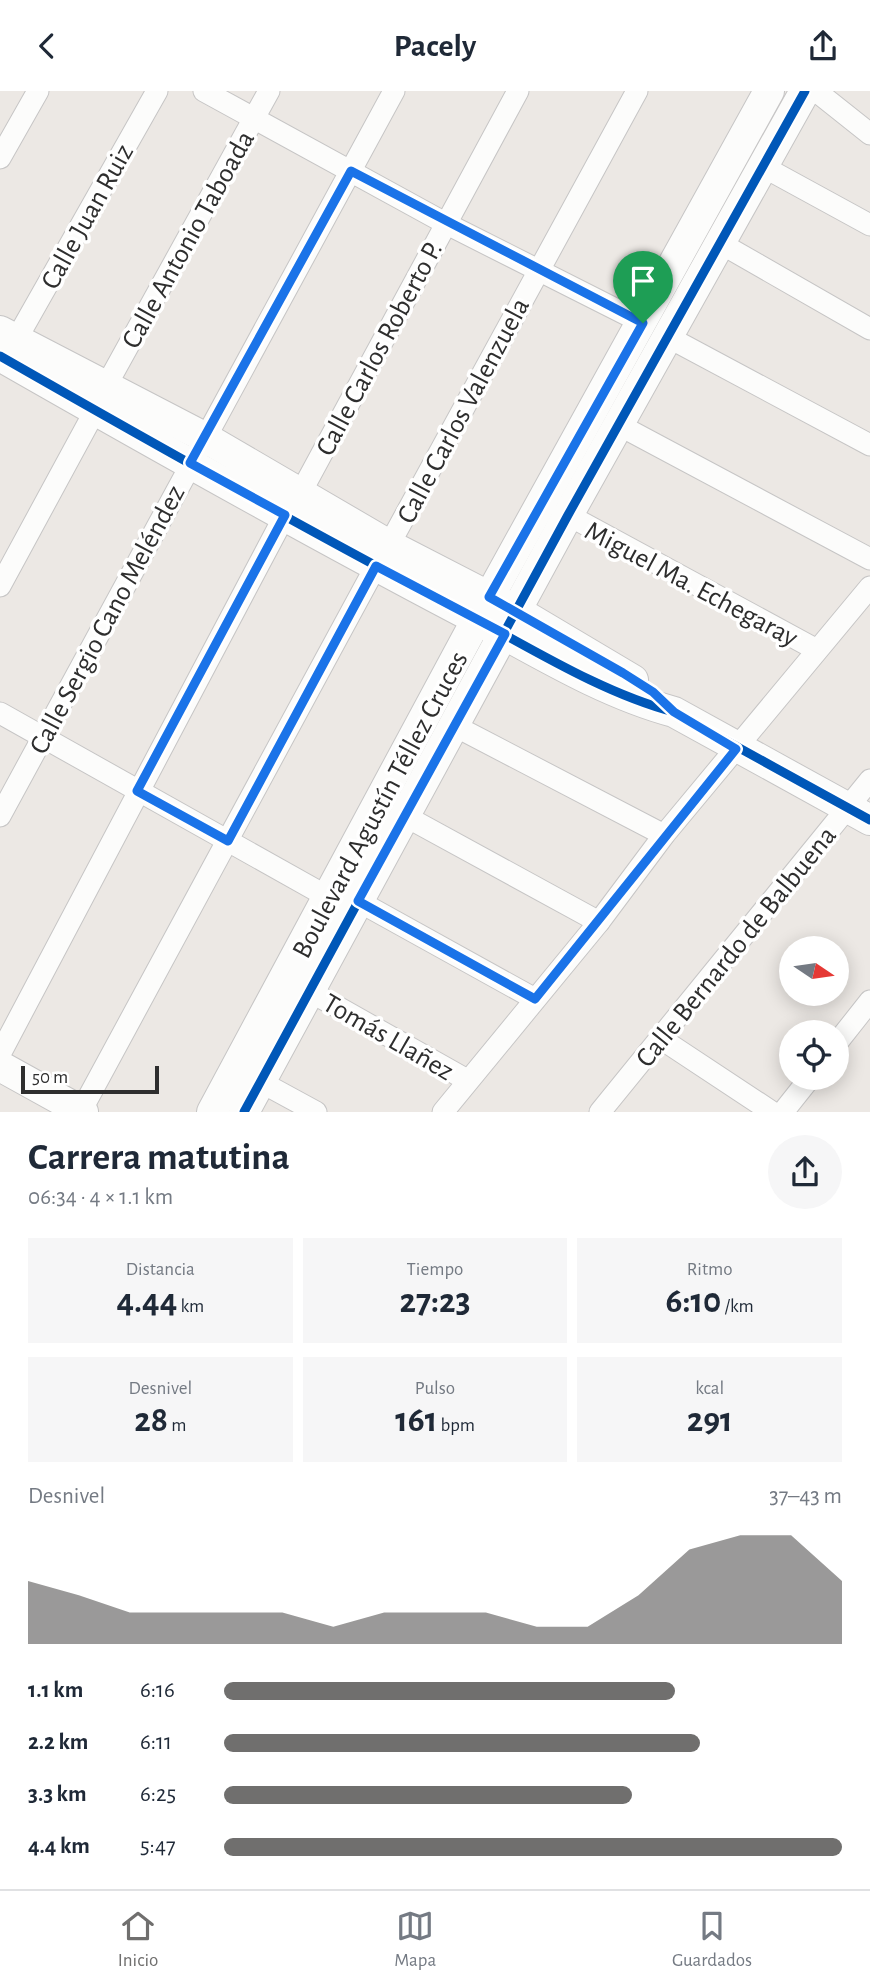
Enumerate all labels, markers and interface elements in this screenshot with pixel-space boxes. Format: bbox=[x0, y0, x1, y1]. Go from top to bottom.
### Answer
icon: back bbox=[28, 27, 66, 65]
icon: share bbox=[804, 27, 842, 65]
text: Pacely bbox=[394, 30, 476, 62]
street label: Calle Antonio Taboada bbox=[117, 126, 260, 354]
street label: Calle Juan Ruiz bbox=[37, 140, 139, 294]
street label: Calle Carlos Roberto P. bbox=[312, 237, 448, 461]
pin bbox=[613, 251, 673, 323]
icon: arrive bbox=[624, 262, 662, 300]
street label: Calle Carlos Valenzuela bbox=[393, 294, 535, 528]
street label: Calle Sergio Cano Meléndez bbox=[25, 481, 191, 759]
street label: Miguel Ma. Echegaray bbox=[580, 517, 802, 653]
street label: Boulevard Agustín Téllez Cruces bbox=[288, 647, 474, 963]
street label: Calle Bernardo de Balbuena bbox=[631, 822, 842, 1073]
north arrow bbox=[779, 936, 849, 1006]
map controls bbox=[779, 936, 849, 1090]
street label: Tomás Llañez bbox=[318, 989, 458, 1086]
button: locate bbox=[779, 1020, 849, 1090]
scale bar bbox=[21, 1063, 159, 1095]
text: 50 m bbox=[32, 1068, 68, 1087]
button: share bbox=[768, 1135, 842, 1209]
text: Carrera matutina bbox=[28, 1139, 290, 1177]
text: 06:34 · 4 × 1.1 km bbox=[28, 1186, 173, 1209]
text: Distancia bbox=[126, 1260, 195, 1279]
text: Tiempo bbox=[407, 1260, 463, 1279]
text: Ritmo bbox=[687, 1260, 733, 1279]
text: 4.44 bbox=[116, 1284, 177, 1319]
text: 27:23 bbox=[399, 1284, 471, 1319]
text: 6:10 bbox=[666, 1284, 721, 1319]
text: km bbox=[177, 1297, 204, 1316]
text: /km bbox=[721, 1297, 754, 1316]
text: Desnivel bbox=[128, 1379, 192, 1398]
text: Pulso bbox=[415, 1379, 455, 1398]
text: kcal bbox=[695, 1379, 724, 1398]
text: 28 bbox=[134, 1403, 168, 1438]
text: 161 bbox=[395, 1403, 437, 1438]
text: 291 bbox=[687, 1403, 733, 1438]
text: m bbox=[168, 1416, 186, 1435]
text: bpm bbox=[437, 1416, 475, 1435]
text: Desnivel bbox=[28, 1485, 105, 1508]
text: 37–43 m bbox=[769, 1485, 842, 1508]
text: 1.1 km bbox=[28, 1679, 83, 1702]
text: 6:16 bbox=[140, 1679, 175, 1702]
text: 2.2 km bbox=[28, 1731, 88, 1754]
text: 6:11 bbox=[140, 1731, 172, 1754]
text: 3.3 km bbox=[28, 1783, 87, 1806]
text: 6:25 bbox=[140, 1783, 176, 1806]
text: 4.4 km bbox=[28, 1835, 90, 1858]
text: 5:47 bbox=[140, 1835, 176, 1858]
tab: Inicio bbox=[118, 1907, 158, 1972]
tab: Mapa bbox=[394, 1907, 436, 1972]
tab: Guardados bbox=[672, 1907, 752, 1972]

